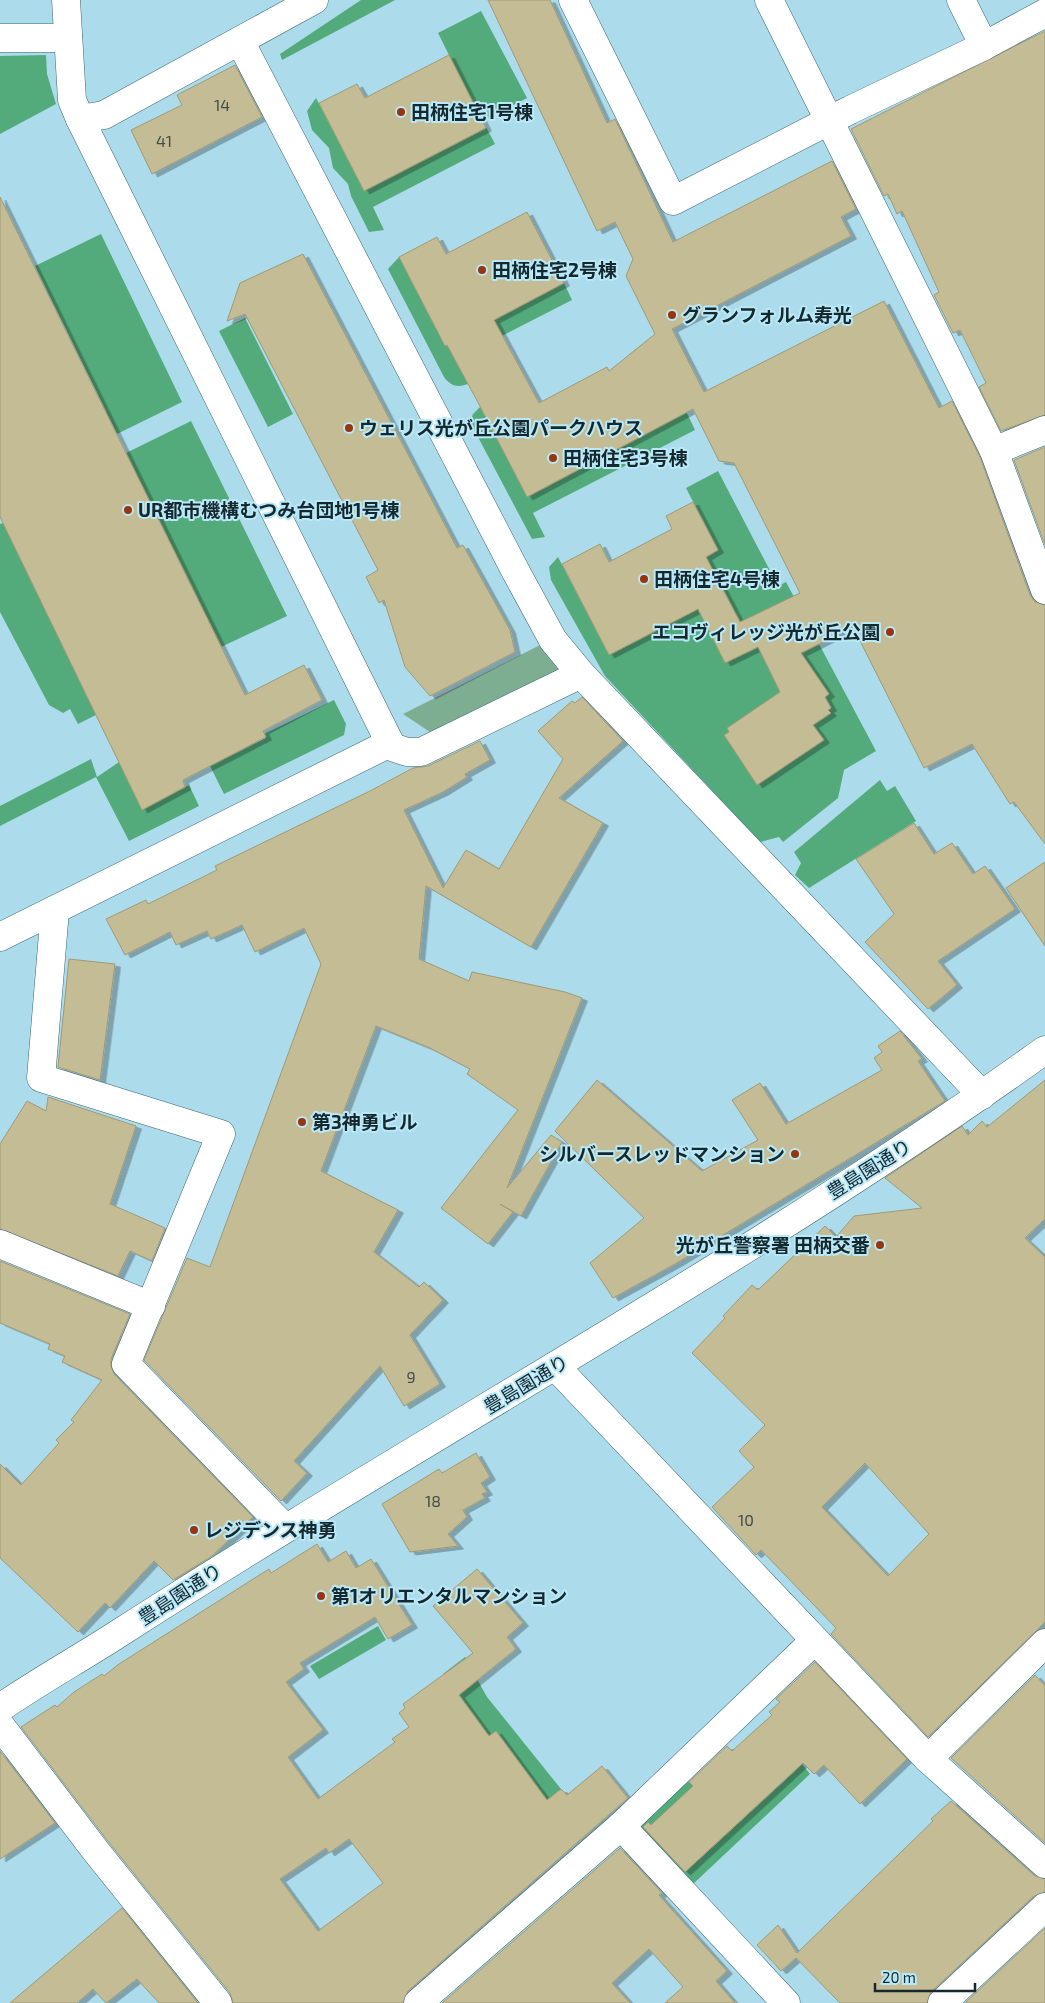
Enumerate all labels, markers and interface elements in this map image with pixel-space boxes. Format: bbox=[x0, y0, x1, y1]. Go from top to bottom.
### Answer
house number: 14 bbox=[214, 95, 230, 114]
place label: 田柄住宅1号棟 bbox=[411, 100, 533, 123]
marker: 田柄住宅1号棟 bbox=[395, 106, 407, 118]
house number: 41 bbox=[156, 131, 172, 150]
place label: 田柄住宅2号棟 bbox=[492, 258, 617, 281]
marker: 田柄住宅2号棟 bbox=[476, 264, 488, 276]
place label: グランフォルム寿光 bbox=[682, 303, 852, 326]
marker: グランフォルム寿光 bbox=[666, 309, 678, 321]
place label: ウェリス光が丘公園パークハウス bbox=[359, 416, 643, 439]
marker: ウェリス光が丘公園パークハウス bbox=[343, 422, 355, 434]
place label: 田柄住宅3号棟 bbox=[563, 446, 688, 469]
marker: 田柄住宅3号棟 bbox=[547, 452, 559, 464]
place label: UR都市機構むつみ台団地1号棟 bbox=[138, 498, 400, 521]
marker: UR都市機構むつみ台団地1号棟 bbox=[122, 504, 134, 516]
place label: 田柄住宅4号棟 bbox=[654, 567, 780, 590]
marker: 田柄住宅4号棟 bbox=[638, 573, 650, 585]
place label: エコヴィレッジ光が丘公園 bbox=[652, 620, 880, 643]
marker: エコヴィレッジ光が丘公園 bbox=[884, 626, 896, 638]
place label: 第3神勇ビル bbox=[312, 1110, 418, 1133]
marker: 第3神勇ビル bbox=[296, 1116, 308, 1128]
street label: 豊島園通り bbox=[822, 1134, 915, 1204]
place label: シルバースレッドマンション bbox=[539, 1142, 785, 1165]
marker: シルバースレッドマンション bbox=[789, 1148, 801, 1160]
place label: 光が丘警察署 田柄交番 bbox=[676, 1233, 870, 1256]
marker: 光が丘警察署 田柄交番 bbox=[874, 1239, 886, 1251]
street label: 豊島園通り bbox=[479, 1349, 572, 1418]
house number: 9 bbox=[406, 1367, 416, 1386]
house number: 18 bbox=[425, 1491, 441, 1510]
house number: 10 bbox=[738, 1510, 754, 1529]
place label: レジデンス神勇 bbox=[204, 1518, 337, 1541]
marker: レジデンス神勇 bbox=[188, 1524, 200, 1536]
street label: 豊島園通り bbox=[134, 1558, 226, 1629]
place label: 第1オリエンタルマンション bbox=[331, 1584, 567, 1607]
marker: 第1オリエンタルマンション bbox=[315, 1590, 327, 1602]
scale bar bbox=[875, 1960, 975, 1992]
text: 20 m bbox=[882, 1968, 916, 1986]

